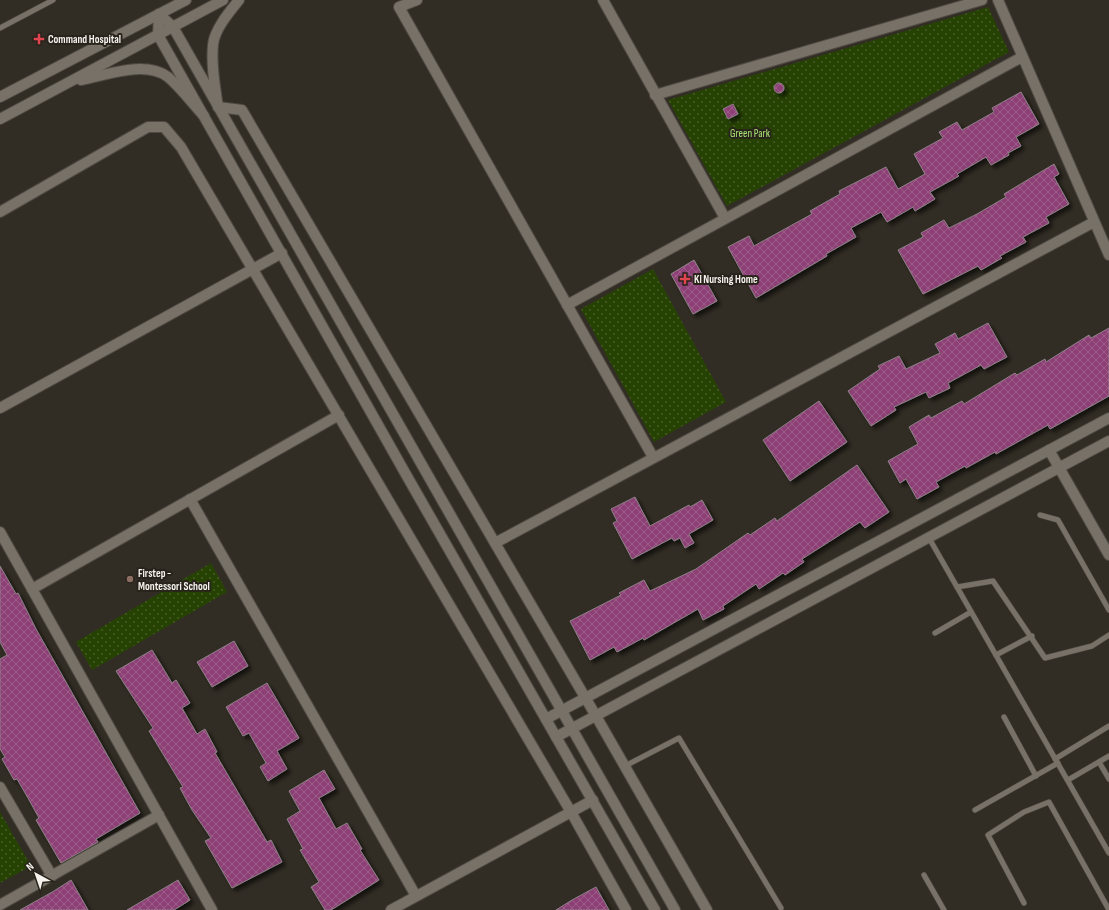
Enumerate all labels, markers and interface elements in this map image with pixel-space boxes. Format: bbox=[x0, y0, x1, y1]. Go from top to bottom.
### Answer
marker: Command Hospital bbox=[33, 33, 45, 45]
place label: Command Hospital bbox=[48, 33, 121, 46]
park label: Green Park bbox=[730, 127, 771, 140]
marker: Kl Nursing Home bbox=[679, 273, 691, 285]
place label: Kl Nursing Home bbox=[694, 273, 758, 286]
place label: Firstep - Montessori School bbox=[138, 567, 210, 593]
marker: Firstep - Montessori School bbox=[125, 574, 135, 584]
north arrow bbox=[16, 854, 56, 894]
text: N bbox=[23, 860, 36, 874]

